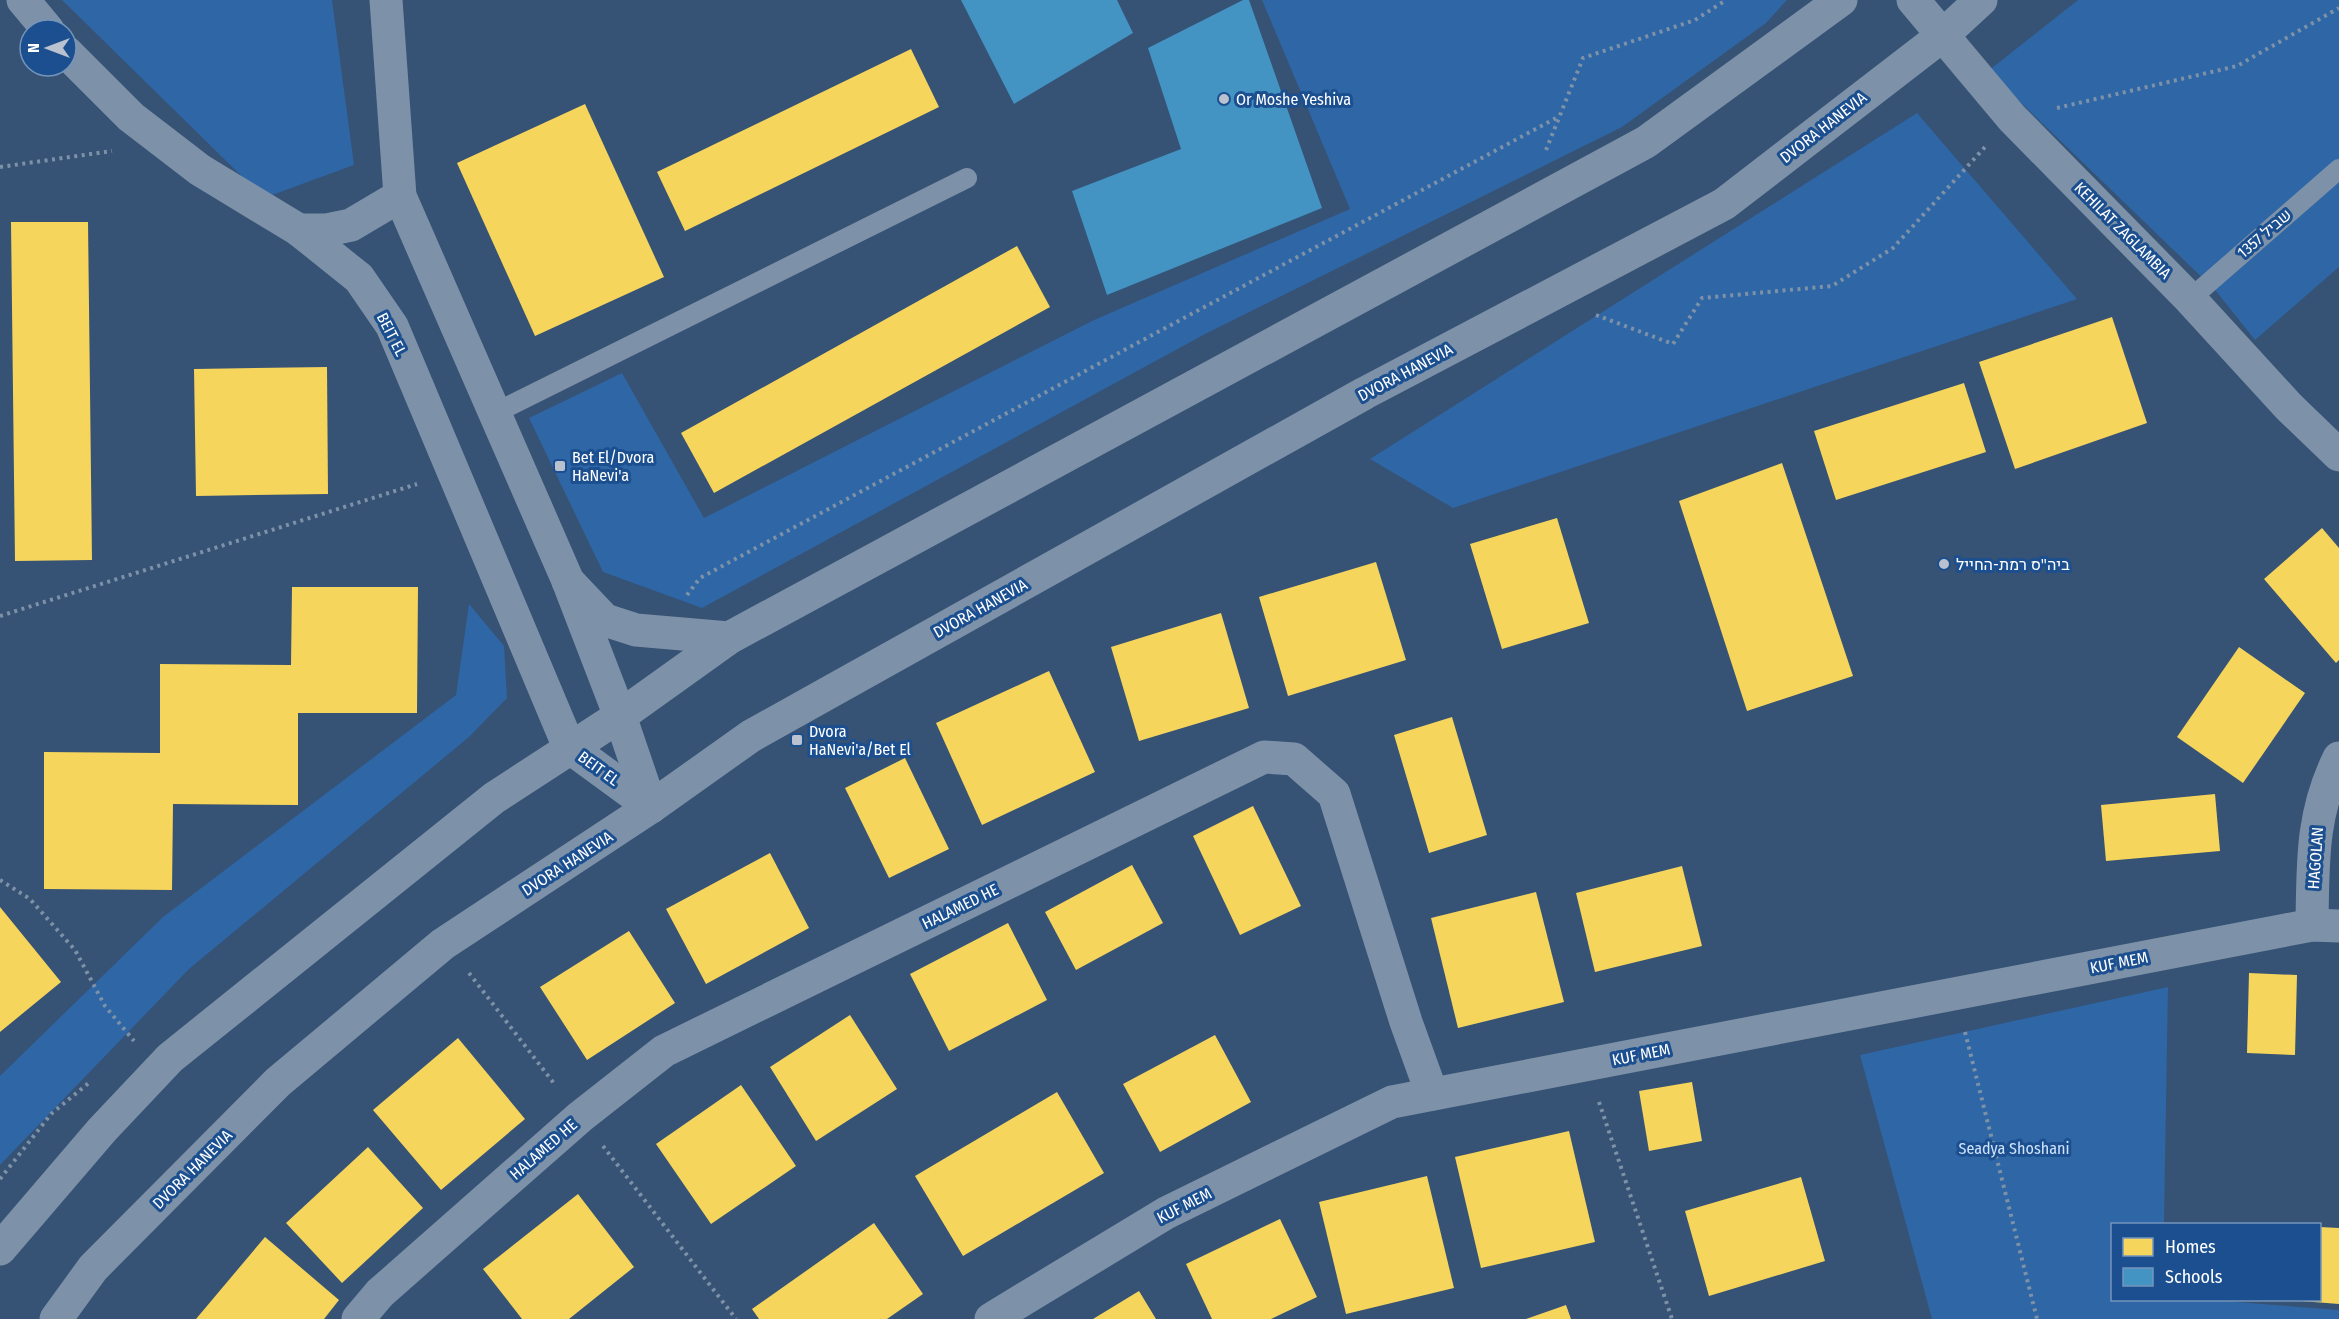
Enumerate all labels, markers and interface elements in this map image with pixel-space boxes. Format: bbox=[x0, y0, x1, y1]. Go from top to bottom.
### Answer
north arrow bbox=[18, 18, 78, 78]
text: N bbox=[24, 43, 43, 53]
street label: DVORA HANEVIA bbox=[1776, 87, 1871, 167]
place label: Or Moshe Yeshiva bbox=[1236, 90, 1351, 109]
marker: Or Moshe Yeshiva bbox=[1217, 92, 1231, 106]
street label: KEHILAT ZAGLAMBIA bbox=[2070, 178, 2175, 283]
street label: שביל 1357 bbox=[2233, 205, 2295, 262]
street label: BEIT EL bbox=[373, 309, 411, 359]
street label: DVORA HANEVIA bbox=[1355, 339, 1456, 405]
place label: Bet El/Dvora HaNevi'a bbox=[572, 448, 655, 485]
marker: Bet El/Dvora HaNevi'a bbox=[553, 459, 567, 473]
place label: ביה"ס רמת-החייל bbox=[1956, 555, 2070, 574]
marker: ביה"ס רמת-החייל bbox=[1937, 557, 1951, 571]
street label: DVORA HANEVIA bbox=[930, 575, 1031, 642]
place label: Dvora HaNevi'a/Bet El bbox=[809, 722, 911, 759]
marker: Dvora HaNevi'a/Bet El bbox=[790, 733, 804, 747]
street label: BEIT EL bbox=[574, 747, 623, 790]
street label: HAGOLAN bbox=[2304, 826, 2327, 890]
street label: DVORA HANEVIA bbox=[518, 827, 617, 900]
street label: HALAMED HE bbox=[919, 880, 1002, 933]
street label: KUF MEM bbox=[2088, 948, 2150, 977]
street label: KUF MEM bbox=[1610, 1040, 1672, 1069]
street label: HALAMED HE bbox=[506, 1115, 581, 1184]
street label: DVORA HANEVIA bbox=[149, 1125, 236, 1213]
park label: Seadya Shoshani bbox=[1959, 1139, 2069, 1158]
street label: KUF MEM bbox=[1154, 1184, 1215, 1227]
legend bbox=[2111, 1223, 2321, 1301]
text: Homes bbox=[2165, 1236, 2216, 1258]
text: Schools bbox=[2165, 1266, 2223, 1288]

